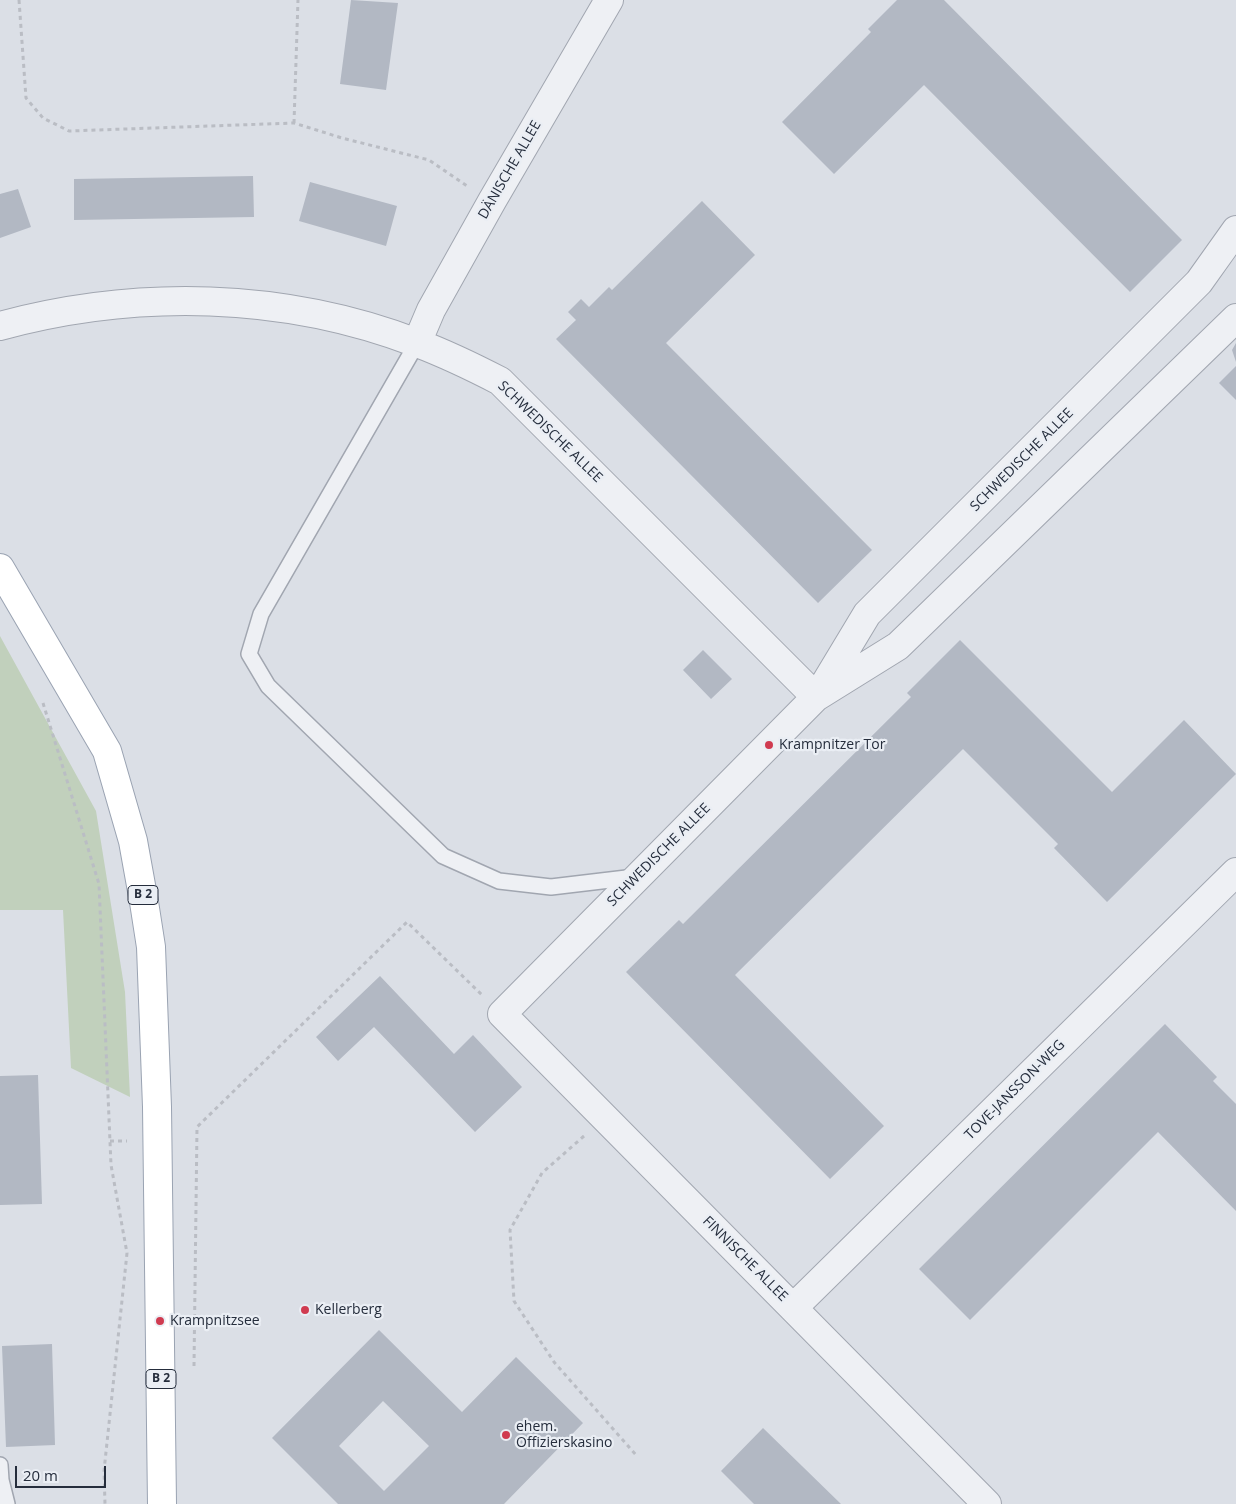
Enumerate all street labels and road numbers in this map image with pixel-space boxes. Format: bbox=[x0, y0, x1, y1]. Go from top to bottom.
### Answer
street label: DÄNISCHE ALLEE bbox=[475, 118, 545, 222]
street label: SCHWEDISCHE ALLEE bbox=[494, 378, 606, 486]
street label: SCHWEDISCHE ALLEE bbox=[967, 405, 1077, 515]
street label: SCHWEDISCHE ALLEE bbox=[604, 800, 714, 910]
road number: B 2 bbox=[128, 886, 158, 904]
street label: TOVE-JANSSON-WEG bbox=[961, 1036, 1069, 1144]
street label: FINNISCHE ALLEE bbox=[699, 1213, 791, 1305]
road number: B 2 bbox=[146, 1370, 176, 1388]

